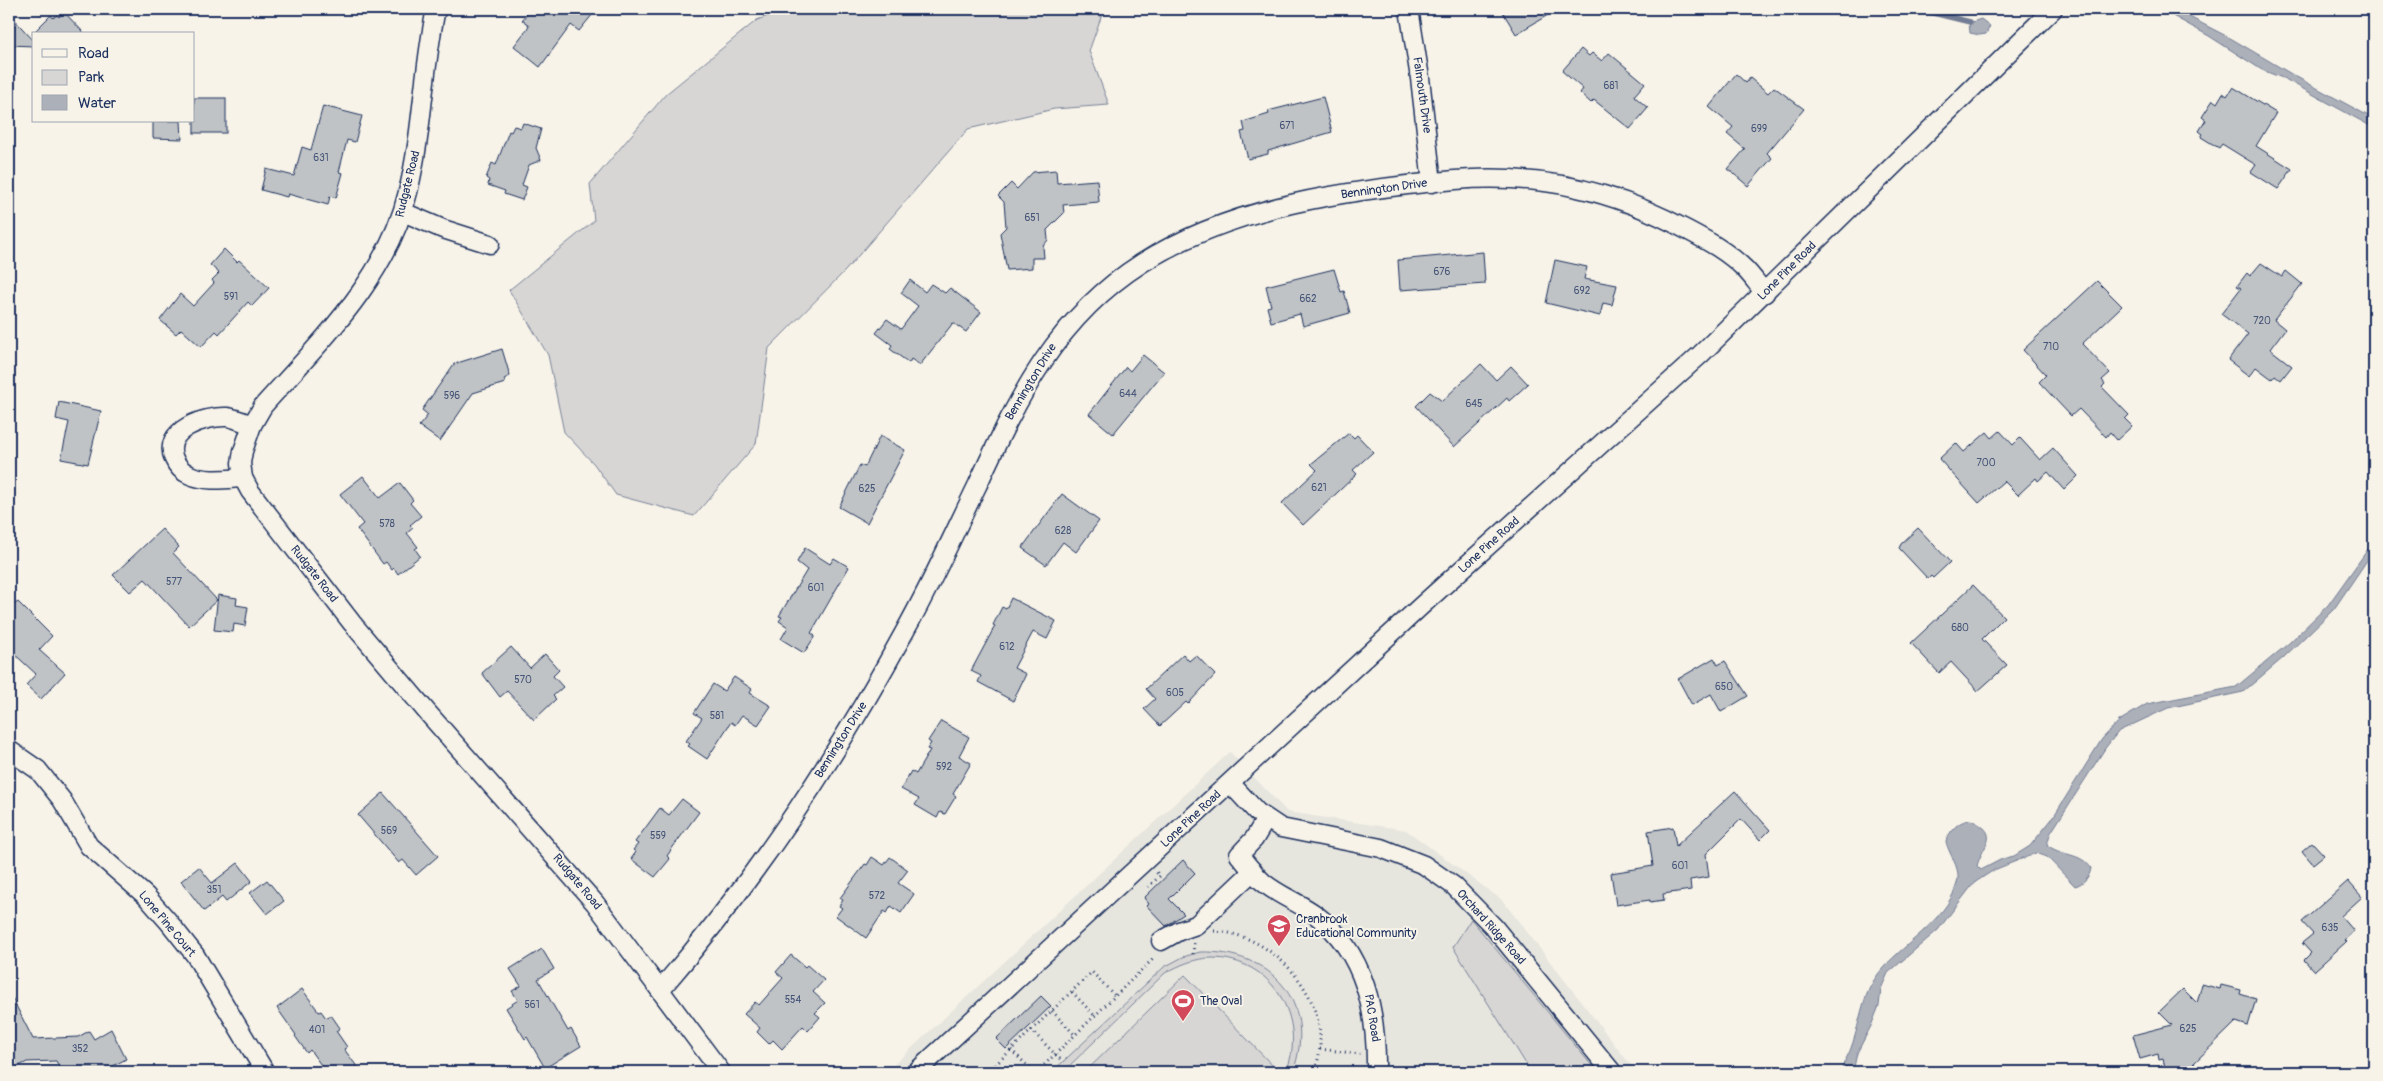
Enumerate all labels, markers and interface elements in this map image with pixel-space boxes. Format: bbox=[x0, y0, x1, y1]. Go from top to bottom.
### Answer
legend bbox=[32, 32, 195, 122]
text: Road bbox=[78, 44, 109, 63]
street label: Falmouth Drive bbox=[1409, 56, 1435, 134]
text: Park bbox=[78, 68, 105, 87]
house number: 681 bbox=[1604, 80, 1618, 92]
text: Water bbox=[78, 94, 117, 113]
house number: 671 bbox=[1280, 120, 1295, 132]
house number: 699 bbox=[1751, 123, 1767, 135]
street label: Rudgate Road bbox=[392, 149, 424, 219]
house number: 631 bbox=[313, 152, 329, 164]
street label: Bennington Drive bbox=[1340, 176, 1428, 202]
house number: 651 bbox=[1024, 212, 1040, 224]
street label: Lone Pine Road bbox=[1754, 238, 1820, 304]
house number: 676 bbox=[1434, 266, 1451, 278]
house number: 692 bbox=[1574, 285, 1591, 297]
house number: 591 bbox=[224, 291, 238, 303]
house number: 662 bbox=[1299, 293, 1317, 305]
house number: 720 bbox=[2253, 315, 2271, 327]
street label: Bennington Drive bbox=[1002, 341, 1060, 423]
house number: 710 bbox=[2043, 341, 2059, 353]
house number: 644 bbox=[1119, 388, 1137, 400]
house number: 596 bbox=[444, 390, 460, 402]
house number: 645 bbox=[1465, 398, 1483, 410]
house number: 700 bbox=[1977, 457, 1996, 469]
house number: 621 bbox=[1311, 482, 1327, 494]
house number: 625 bbox=[859, 483, 875, 495]
street label: Lone Pine Road bbox=[1455, 514, 1523, 576]
house number: 578 bbox=[379, 518, 395, 530]
house number: 628 bbox=[1055, 525, 1071, 537]
street label: Rudgate Road bbox=[287, 542, 341, 606]
house number: 577 bbox=[166, 576, 183, 588]
house number: 601 bbox=[808, 582, 824, 594]
house number: 680 bbox=[1951, 622, 1969, 634]
house number: 612 bbox=[999, 641, 1015, 653]
house number: 570 bbox=[514, 674, 532, 686]
house number: 650 bbox=[1715, 681, 1733, 693]
house number: 605 bbox=[1166, 687, 1184, 699]
street label: Bennington Drive bbox=[812, 699, 870, 781]
house number: 581 bbox=[710, 710, 724, 722]
house number: 592 bbox=[936, 761, 952, 773]
street label: Lone Pine Road bbox=[1158, 787, 1224, 851]
house number: 569 bbox=[381, 825, 397, 837]
house number: 559 bbox=[650, 830, 666, 842]
street label: Rudgate Road bbox=[549, 851, 605, 913]
house number: 601 bbox=[1672, 860, 1688, 872]
house number: 351 bbox=[207, 884, 222, 896]
street label: Orchard Ridge Road bbox=[1453, 886, 1529, 968]
street label: Lone Pine Court bbox=[135, 888, 199, 960]
house number: 572 bbox=[869, 890, 886, 902]
place label: Cranbrook Educational Community bbox=[1296, 912, 1416, 941]
school or university icon: Cranbrook Educational Community bbox=[1266, 913, 1292, 947]
house number: 635 bbox=[2322, 922, 2338, 934]
sports icon: The Oval bbox=[1170, 988, 1196, 1022]
street label: PAC Road bbox=[1361, 993, 1383, 1043]
house number: 554 bbox=[785, 994, 802, 1006]
place label: The Oval bbox=[1200, 994, 1242, 1009]
house number: 561 bbox=[524, 999, 540, 1011]
house number: 625 bbox=[2180, 1023, 2196, 1035]
house number: 401 bbox=[309, 1024, 325, 1036]
house number: 352 bbox=[72, 1043, 89, 1055]

